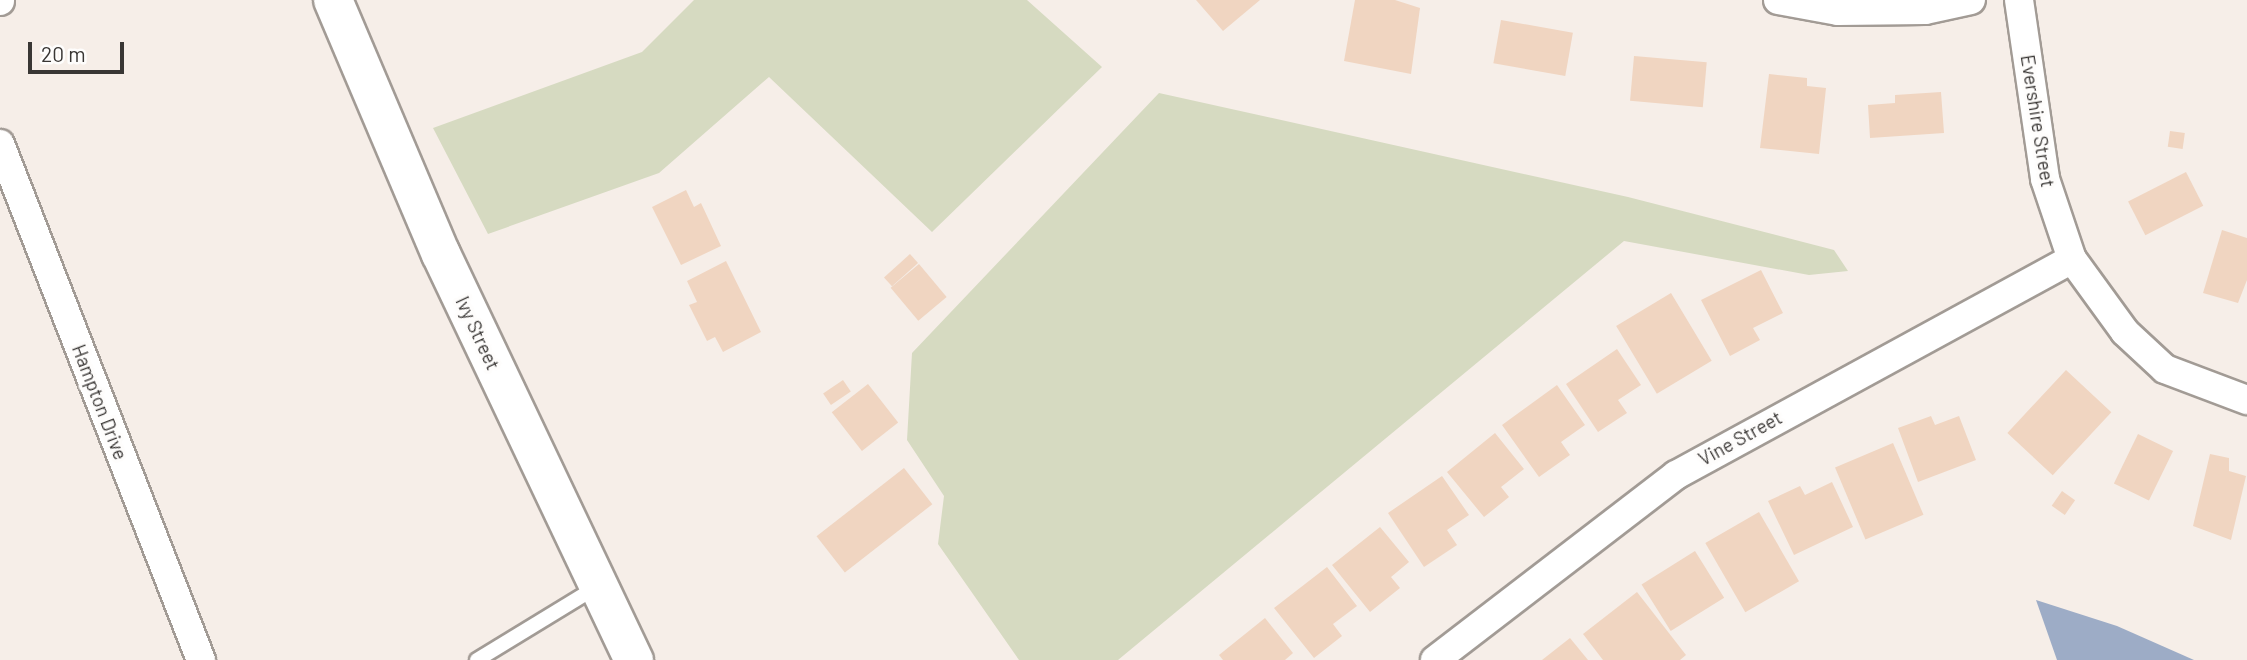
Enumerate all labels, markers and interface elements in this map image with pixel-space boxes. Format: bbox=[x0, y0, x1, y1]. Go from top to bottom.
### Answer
scale bar bbox=[32, 28, 128, 72]
text: 20 m bbox=[41, 41, 86, 66]
street label: Evershire Street bbox=[2016, 53, 2060, 189]
street label: Ivy Street bbox=[451, 293, 505, 373]
street label: Hampton Drive bbox=[68, 341, 132, 463]
street label: Vine Street bbox=[1694, 406, 1786, 470]

